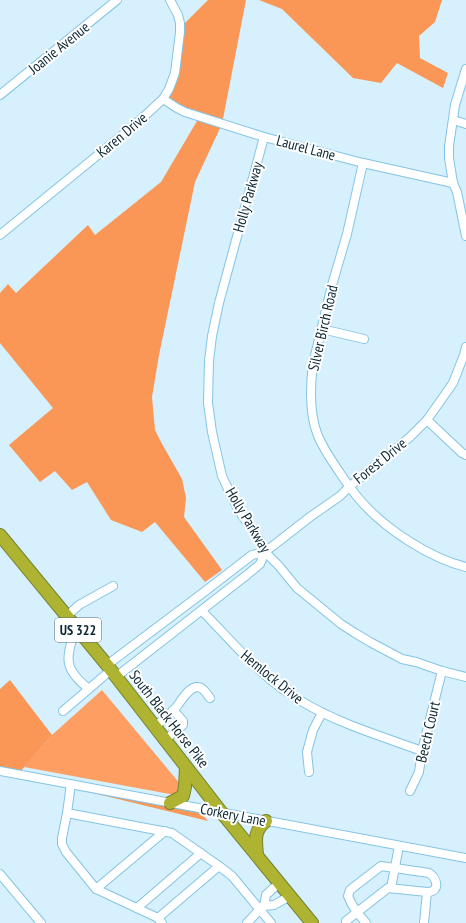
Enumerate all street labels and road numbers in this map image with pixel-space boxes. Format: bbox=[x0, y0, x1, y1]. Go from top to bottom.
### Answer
street label: Joanie Avenue bbox=[24, 17, 93, 79]
street label: Karen Drive bbox=[92, 108, 151, 161]
street label: Laurel Lane bbox=[275, 131, 338, 164]
street label: Holly Parkway bbox=[228, 159, 267, 234]
street label: Silver Birch Road bbox=[303, 283, 342, 373]
street label: Forest Drive bbox=[349, 434, 410, 488]
street label: Holly Parkway bbox=[222, 484, 275, 556]
road number: US 322 bbox=[55, 618, 101, 642]
street label: Hemlock Drive bbox=[237, 646, 308, 708]
street label: South Black Horse Pike bbox=[125, 666, 213, 771]
street label: Beech Court bbox=[411, 699, 444, 764]
street label: Corkery Lane bbox=[199, 799, 267, 830]

